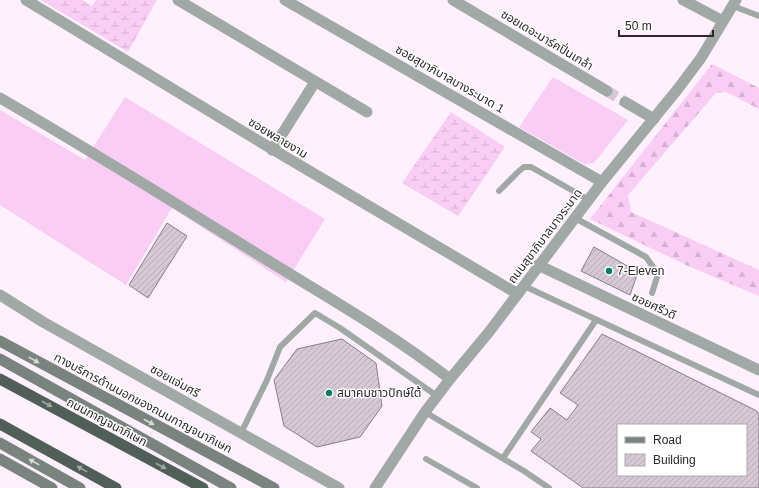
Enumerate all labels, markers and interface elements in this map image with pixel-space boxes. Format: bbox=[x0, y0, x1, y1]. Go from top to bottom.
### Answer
street label: ซอยเดอะมาร์คปิ่นเกล้า bbox=[498, 6, 596, 73]
scale bar bbox=[619, 12, 713, 38]
text: 50 m bbox=[625, 19, 652, 33]
street label: ซอยสุขาภิบาลบางระมาด 1 bbox=[393, 42, 507, 116]
street label: ซอยพลายงาม bbox=[246, 115, 310, 161]
street label: ถนนสุขาภิบาลบางระมาด bbox=[505, 186, 585, 286]
place label: 7-Eleven bbox=[617, 264, 664, 278]
marker: 7-Eleven bbox=[604, 266, 614, 276]
street label: ซอยศรีวดี bbox=[630, 290, 678, 322]
street label: ทางบริการด้านนอกของถนนกาญจนาภิเษก bbox=[51, 350, 235, 456]
one-way arrow bbox=[28, 357, 40, 363]
street label: ซอยแจ่มศรี bbox=[148, 362, 202, 400]
place label: สมาคมชาวปักษ์ใต้ bbox=[337, 386, 421, 400]
marker: สมาคมชาวปักษ์ใต้ bbox=[324, 388, 334, 398]
street label: ถนนกาญจนาภิเษก bbox=[64, 395, 150, 449]
one-way arrow bbox=[41, 401, 53, 408]
one-way arrow bbox=[143, 418, 154, 425]
legend bbox=[617, 424, 747, 476]
text: Road bbox=[653, 433, 682, 447]
text: Building bbox=[653, 453, 696, 467]
one-way arrow bbox=[28, 459, 40, 466]
one-way arrow bbox=[155, 462, 167, 469]
one-way arrow bbox=[76, 466, 87, 472]

